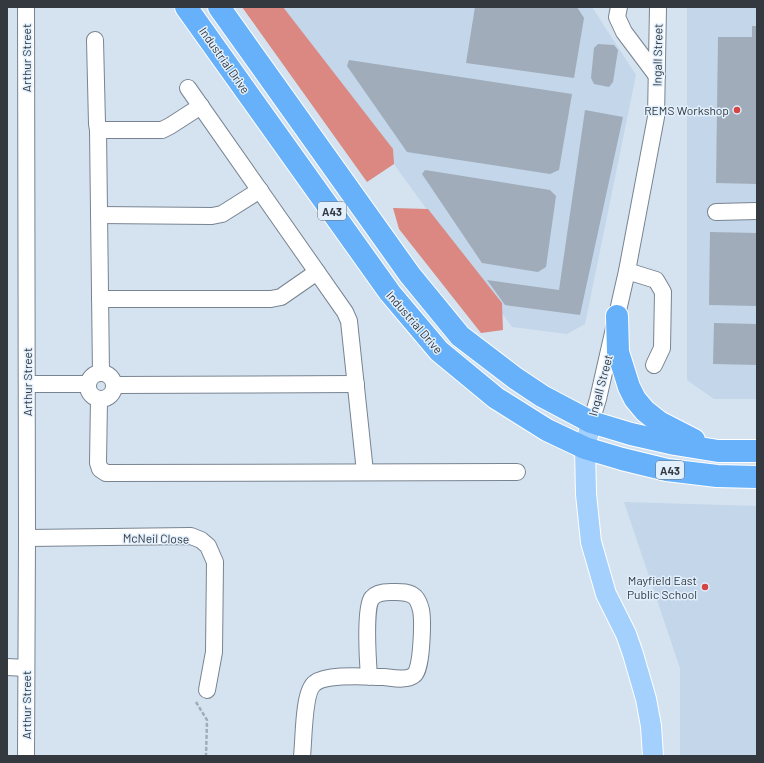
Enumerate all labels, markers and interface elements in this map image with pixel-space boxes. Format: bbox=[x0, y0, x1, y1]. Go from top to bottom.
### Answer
street label: Ingall Street bbox=[649, 23, 665, 87]
street label: Arthur Street bbox=[19, 24, 33, 92]
street label: Industrial Drive bbox=[197, 24, 253, 96]
place label: REMS Workshop bbox=[644, 103, 729, 117]
marker: REMS Workshop bbox=[732, 105, 742, 115]
road number: A43 bbox=[318, 202, 346, 220]
street label: Industrial Drive bbox=[384, 288, 446, 356]
street label: Arthur Street bbox=[20, 348, 34, 416]
street label: Ingall Street bbox=[585, 353, 615, 417]
road number: A43 bbox=[656, 461, 684, 479]
street label: McNeil Close bbox=[123, 530, 189, 546]
place label: Mayfield East Public School bbox=[627, 573, 697, 601]
marker: Mayfield East Public School bbox=[700, 582, 710, 592]
street label: Arthur Street bbox=[19, 671, 33, 739]

